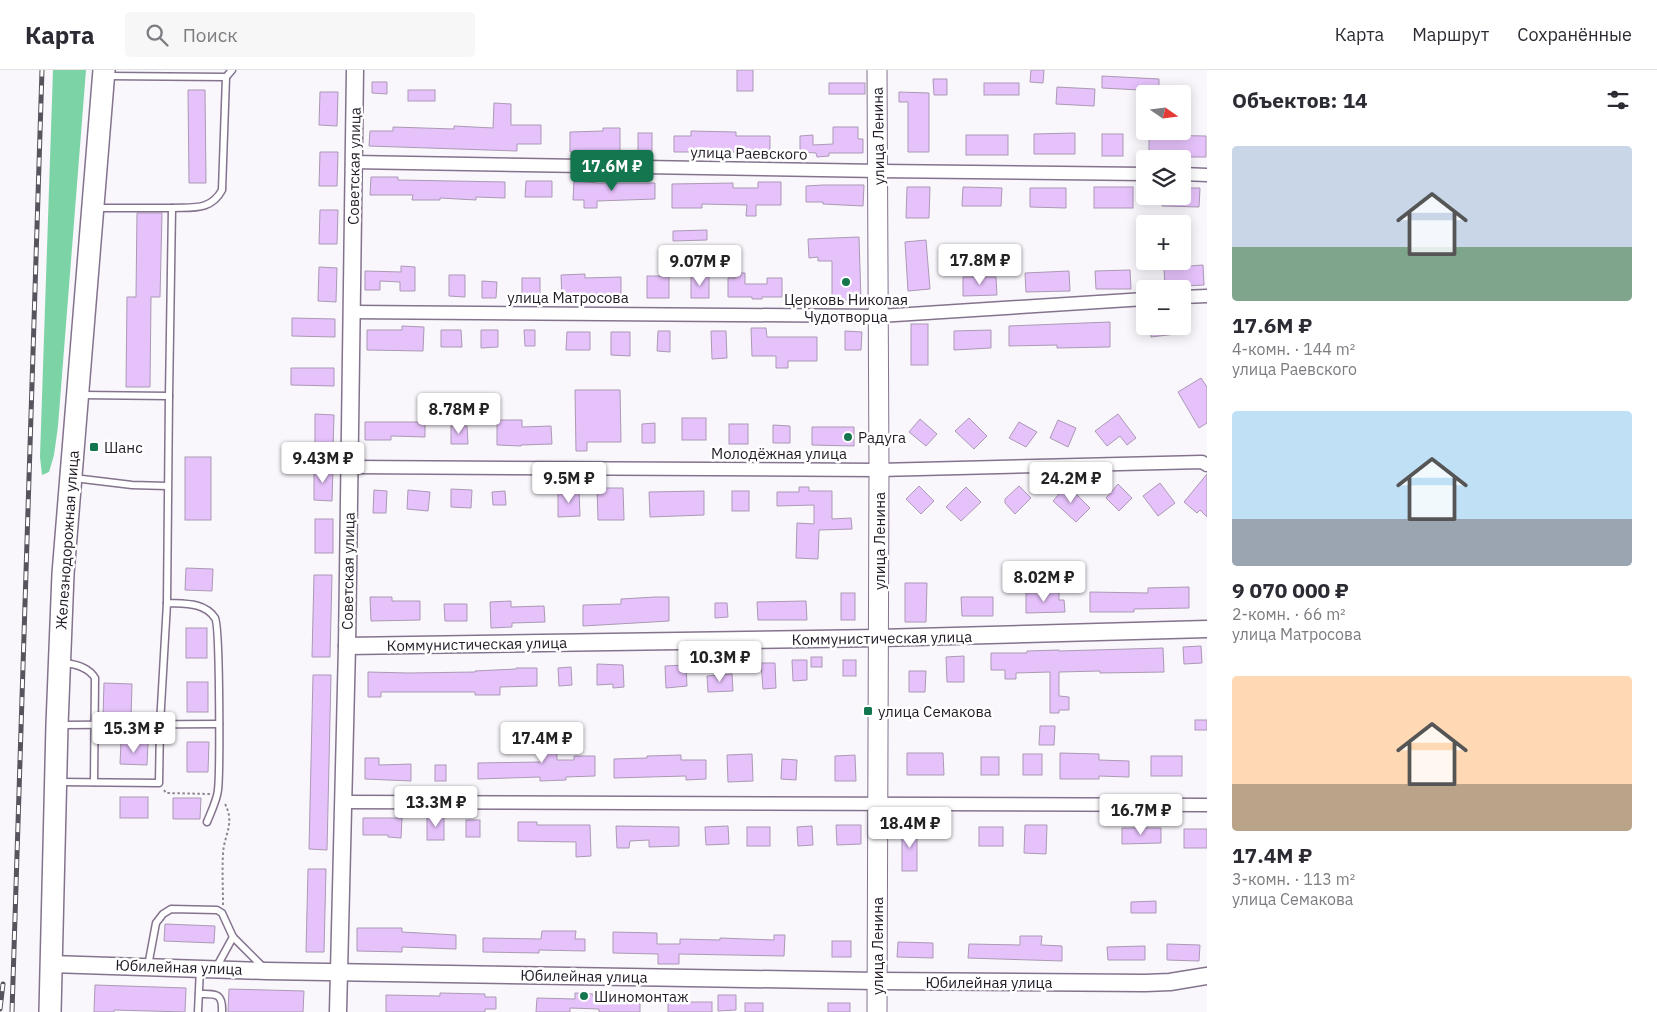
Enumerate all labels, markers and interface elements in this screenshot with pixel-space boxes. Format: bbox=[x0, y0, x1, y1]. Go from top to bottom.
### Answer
search box bbox=[125, 12, 475, 57]
text: Карта bbox=[25, 19, 95, 51]
icon: search bbox=[143, 21, 171, 49]
text: Поиск bbox=[183, 23, 238, 47]
text: Карта bbox=[1335, 23, 1384, 46]
text: Маршрут bbox=[1412, 23, 1489, 46]
text: Сохранённые bbox=[1517, 23, 1632, 46]
north arrow bbox=[1136, 85, 1191, 140]
map controls bbox=[1136, 85, 1191, 335]
text: Объектов: 14 bbox=[1232, 86, 1368, 114]
icon: filters bbox=[1604, 86, 1632, 114]
street label: улица Ленина bbox=[868, 87, 888, 185]
street label: Советская улица bbox=[343, 107, 365, 225]
street label: улица Раевского bbox=[690, 142, 808, 164]
pin: 17.6M ₽ bbox=[566, 150, 658, 192]
button: layers bbox=[1136, 150, 1191, 205]
text: 17.6M ₽ bbox=[581, 156, 643, 176]
icon: home bbox=[1387, 179, 1477, 269]
button: + bbox=[1136, 215, 1191, 270]
pin: 9.07M ₽ bbox=[654, 244, 746, 287]
pin: 17.8M ₽ bbox=[934, 244, 1026, 286]
text: 17.8M ₽ bbox=[949, 250, 1011, 270]
text: 9.07M ₽ bbox=[669, 251, 731, 271]
marker: Церковь Николая Чудотворца bbox=[840, 276, 852, 288]
button: − bbox=[1136, 280, 1191, 335]
street label: улица Матросова bbox=[507, 288, 629, 307]
place label: Церковь Николая Чудотворца bbox=[784, 290, 908, 326]
text: 17.6M ₽ bbox=[1232, 311, 1312, 339]
text: 4-комн. · 144 m² bbox=[1232, 339, 1355, 359]
text: улица Раевского bbox=[1232, 359, 1357, 379]
pin: 8.78M ₽ bbox=[413, 392, 505, 435]
text: 8.78M ₽ bbox=[428, 399, 490, 419]
place label: Радуга bbox=[858, 428, 906, 447]
marker: Радуга bbox=[842, 431, 854, 443]
place label: Шанс bbox=[104, 438, 143, 457]
marker: Шанс bbox=[88, 441, 100, 453]
pin: 9.43M ₽ bbox=[277, 442, 369, 484]
street label: Молодёжная улица bbox=[711, 444, 847, 463]
icon: home bbox=[1387, 444, 1477, 534]
text: 9.43M ₽ bbox=[292, 448, 354, 468]
street label: Железнодорожная улица bbox=[51, 450, 83, 630]
pin: 9.5M ₽ bbox=[528, 462, 610, 504]
pin: 24.2M ₽ bbox=[1025, 462, 1117, 504]
text: 9.5M ₽ bbox=[543, 468, 595, 488]
text: 24.2M ₽ bbox=[1040, 468, 1102, 488]
street label: улица Ленина bbox=[870, 492, 889, 590]
street label: Советская улица bbox=[337, 512, 359, 630]
pin: 8.02M ₽ bbox=[998, 560, 1090, 603]
text: 8.02M ₽ bbox=[1013, 567, 1075, 587]
text: 9 070 000 ₽ bbox=[1232, 576, 1349, 604]
text: 2-комн. · 66 m² bbox=[1232, 604, 1346, 624]
text: улица Матросова bbox=[1232, 624, 1361, 644]
street label: Коммунистическая улица bbox=[792, 627, 972, 649]
street label: Коммунистическая улица bbox=[387, 633, 567, 655]
pin: 10.3M ₽ bbox=[674, 640, 766, 683]
text: 10.3M ₽ bbox=[689, 647, 751, 667]
place label: улица Семакова bbox=[878, 702, 992, 721]
marker: улица Семакова bbox=[862, 705, 874, 717]
icon: home bbox=[1387, 709, 1477, 799]
pin: 15.3M ₽ bbox=[88, 712, 180, 754]
text: 15.3M ₽ bbox=[103, 718, 165, 738]
pin: 17.4M ₽ bbox=[496, 722, 588, 764]
text: 17.4M ₽ bbox=[511, 728, 573, 748]
pin: 13.3M ₽ bbox=[390, 786, 482, 828]
text: 13.3M ₽ bbox=[405, 792, 467, 812]
pin: 16.7M ₽ bbox=[1095, 794, 1187, 836]
text: 16.7M ₽ bbox=[1110, 800, 1172, 820]
pin: 18.4M ₽ bbox=[864, 806, 956, 849]
text: 18.4M ₽ bbox=[879, 813, 941, 833]
text: 17.4M ₽ bbox=[1232, 841, 1312, 869]
text: 3-комн. · 113 m² bbox=[1232, 869, 1355, 889]
text: улица Семакова bbox=[1232, 889, 1353, 909]
street label: улица Ленина bbox=[868, 897, 887, 995]
street label: Юбилейная улица bbox=[115, 955, 243, 979]
street label: Юбилейная улица bbox=[520, 965, 648, 987]
street label: Юбилейная улица bbox=[925, 973, 1053, 992]
place label: Шиномонтаж bbox=[594, 987, 689, 1006]
marker: Шиномонтаж bbox=[578, 990, 590, 1002]

